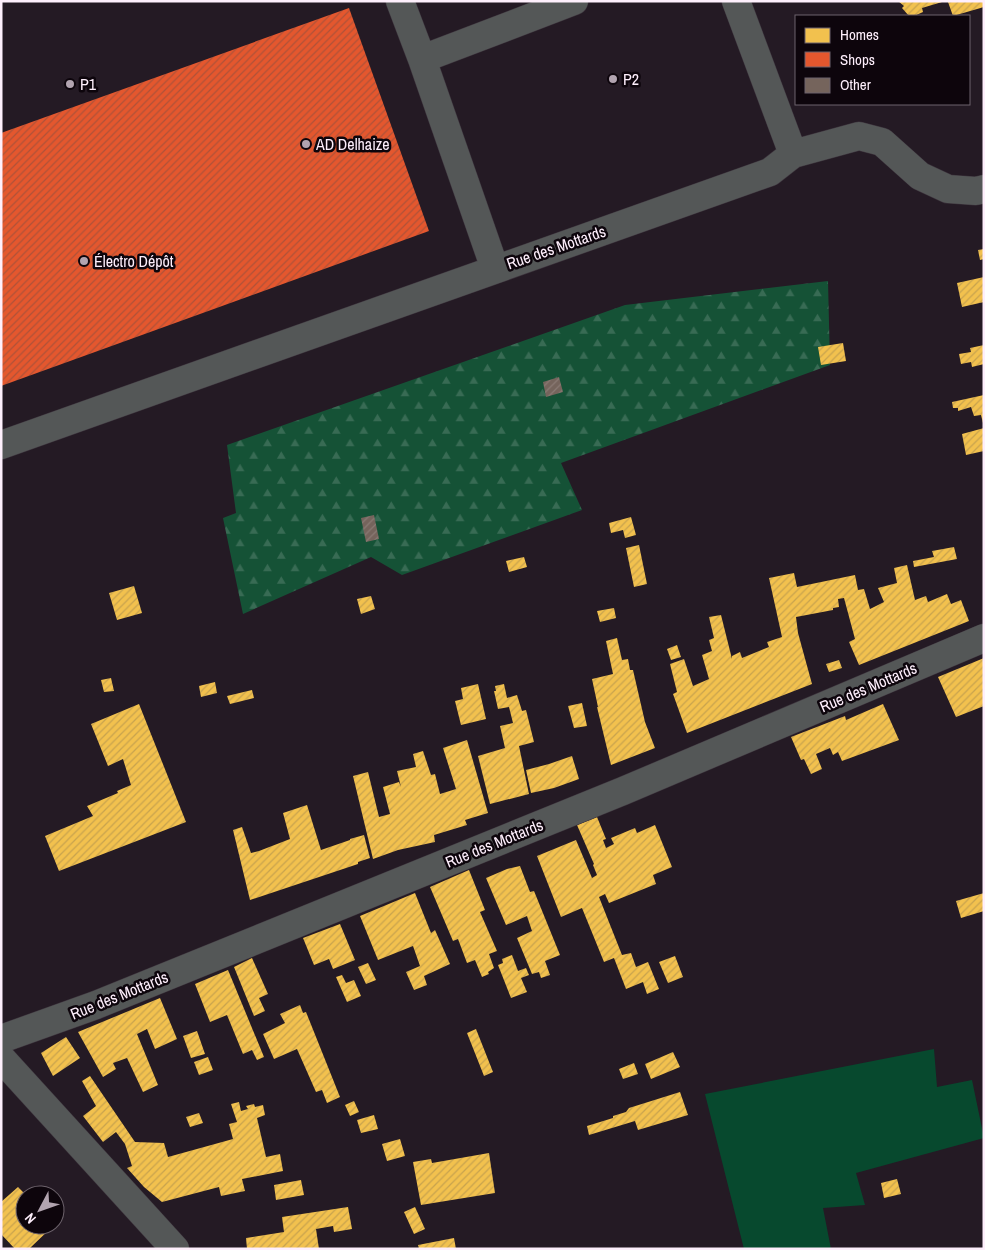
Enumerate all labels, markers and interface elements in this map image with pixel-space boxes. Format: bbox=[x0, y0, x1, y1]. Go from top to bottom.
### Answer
legend bbox=[795, 15, 970, 105]
text: Homes bbox=[840, 24, 879, 45]
text: Shops bbox=[840, 49, 875, 70]
place label: P2 bbox=[623, 68, 639, 90]
place label: P1 bbox=[80, 73, 97, 95]
marker: P2 bbox=[607, 73, 619, 85]
text: Other bbox=[840, 74, 871, 95]
marker: P1 bbox=[64, 78, 76, 90]
place label: AD Delhaize bbox=[315, 133, 390, 155]
marker: AD Delhaize bbox=[300, 138, 312, 150]
street label: Rue des Mottards bbox=[503, 220, 609, 274]
place label: Électro Dépôt bbox=[94, 250, 174, 272]
marker: Électro Dépôt bbox=[78, 255, 90, 267]
street label: Rue des Mottards bbox=[816, 657, 920, 717]
street label: Rue des Mottards bbox=[442, 813, 546, 873]
street label: Rue des Mottards bbox=[67, 965, 171, 1025]
north arrow bbox=[15, 1185, 65, 1235]
text: N bbox=[21, 1209, 40, 1228]

